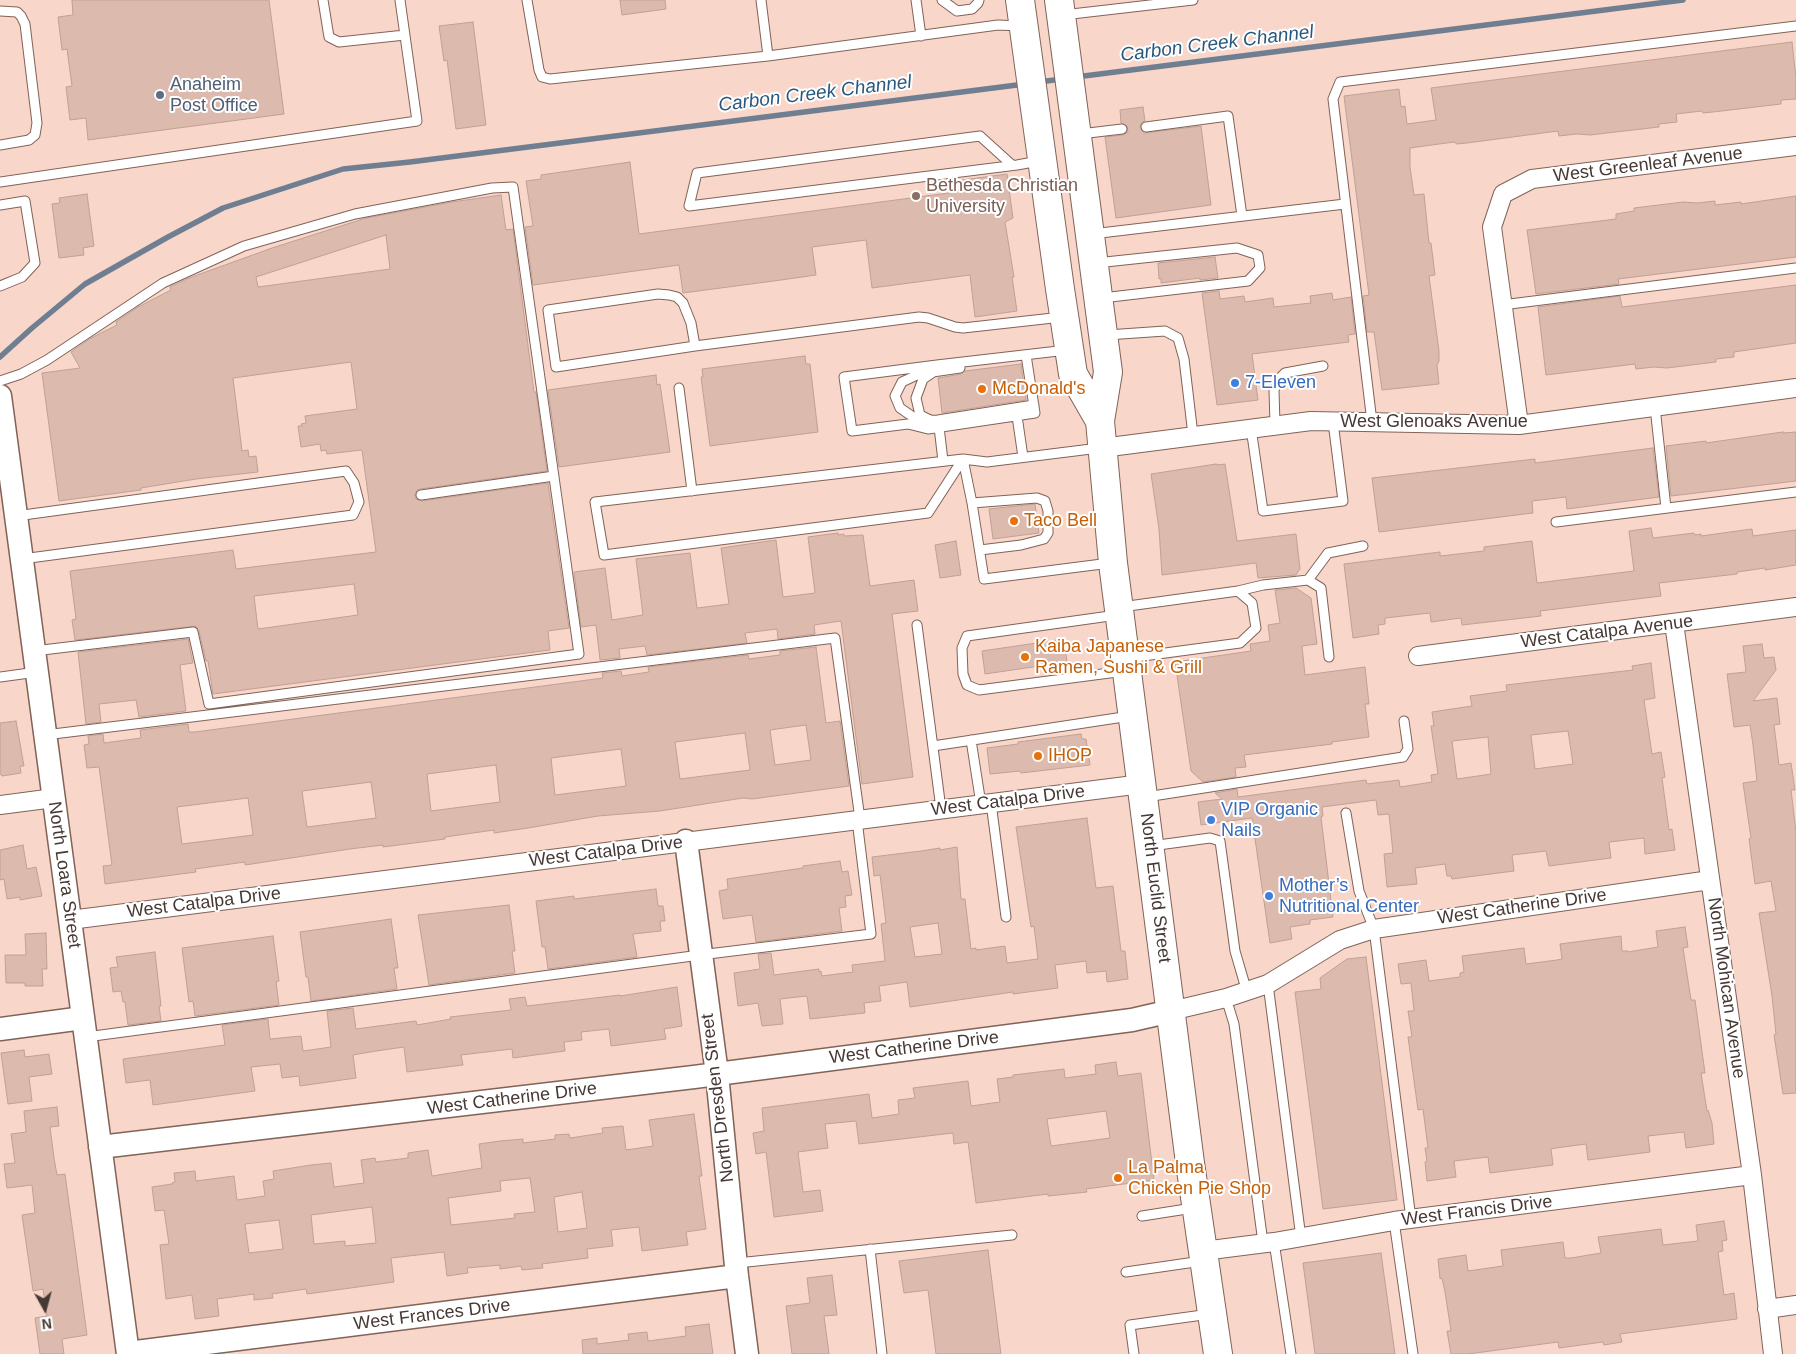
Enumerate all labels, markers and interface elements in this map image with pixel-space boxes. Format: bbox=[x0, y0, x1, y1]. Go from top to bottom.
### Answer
water label: Carbon Creek Channel bbox=[1119, 21, 1315, 67]
water label: Carbon Creek Channel bbox=[717, 71, 913, 117]
place label: Anaheim Post Office bbox=[170, 74, 258, 116]
marker: Anaheim Post Office bbox=[154, 89, 166, 101]
street label: West Greenleaf Avenue bbox=[1552, 143, 1744, 187]
place label: Bethesda Christian University bbox=[926, 175, 1078, 218]
marker: Bethesda Christian University bbox=[910, 190, 922, 202]
place label: 7-Eleven bbox=[1245, 372, 1316, 394]
marker: 7-Eleven bbox=[1229, 377, 1241, 389]
place label: McDonald's bbox=[992, 378, 1085, 400]
marker: McDonald's bbox=[976, 383, 988, 395]
street label: West Glenoaks Avenue bbox=[1340, 411, 1528, 433]
place label: Taco Bell bbox=[1024, 510, 1097, 532]
marker: Taco Bell bbox=[1008, 515, 1020, 527]
street label: West Catalpa Avenue bbox=[1520, 611, 1694, 653]
place label: Kaiba Japanese Ramen, Sushi & Grill bbox=[1035, 636, 1202, 679]
marker: Kaiba Japanese Ramen, Sushi & Grill bbox=[1019, 651, 1031, 663]
place label: IHOP bbox=[1048, 745, 1092, 767]
marker: IHOP bbox=[1032, 750, 1044, 762]
street label: West Catalpa Drive bbox=[930, 781, 1086, 821]
place label: VIP Organic Nails bbox=[1221, 799, 1318, 842]
street label: North Loara Street bbox=[43, 800, 85, 950]
street label: North Euclid Street bbox=[1135, 812, 1175, 964]
marker: VIP Organic Nails bbox=[1205, 814, 1217, 826]
street label: West Catalpa Drive bbox=[528, 832, 684, 872]
place label: Mother’s Nutritional Center bbox=[1279, 875, 1419, 918]
street label: West Catalpa Drive bbox=[126, 883, 282, 923]
street label: West Catherine Drive bbox=[1436, 884, 1608, 930]
marker: Mother’s Nutritional Center bbox=[1263, 890, 1275, 902]
street label: North Mohican Avenue bbox=[1703, 896, 1749, 1080]
street label: North Dresden Street bbox=[697, 1012, 739, 1184]
street label: West Catherine Drive bbox=[828, 1027, 1000, 1069]
street label: West Catherine Drive bbox=[426, 1078, 598, 1120]
place label: La Palma Chicken Pie Shop bbox=[1128, 1157, 1271, 1200]
marker: La Palma Chicken Pie Shop bbox=[1112, 1172, 1124, 1184]
street label: West Francis Drive bbox=[1400, 1191, 1554, 1231]
north arrow bbox=[20, 1284, 70, 1334]
street label: West Frances Drive bbox=[352, 1295, 512, 1335]
text: N bbox=[41, 1315, 53, 1332]

